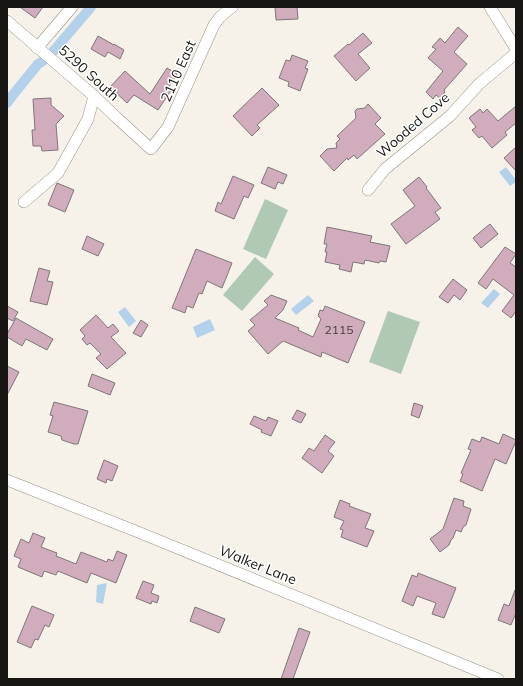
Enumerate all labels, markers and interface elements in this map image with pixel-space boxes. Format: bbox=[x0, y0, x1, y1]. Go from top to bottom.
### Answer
street label: 2110 East bbox=[156, 37, 200, 105]
street label: 5290 South bbox=[55, 41, 123, 105]
street label: Wooded Cove bbox=[373, 88, 453, 162]
house number: 2115 bbox=[325, 322, 353, 337]
street label: Walker Lane bbox=[217, 541, 299, 589]

